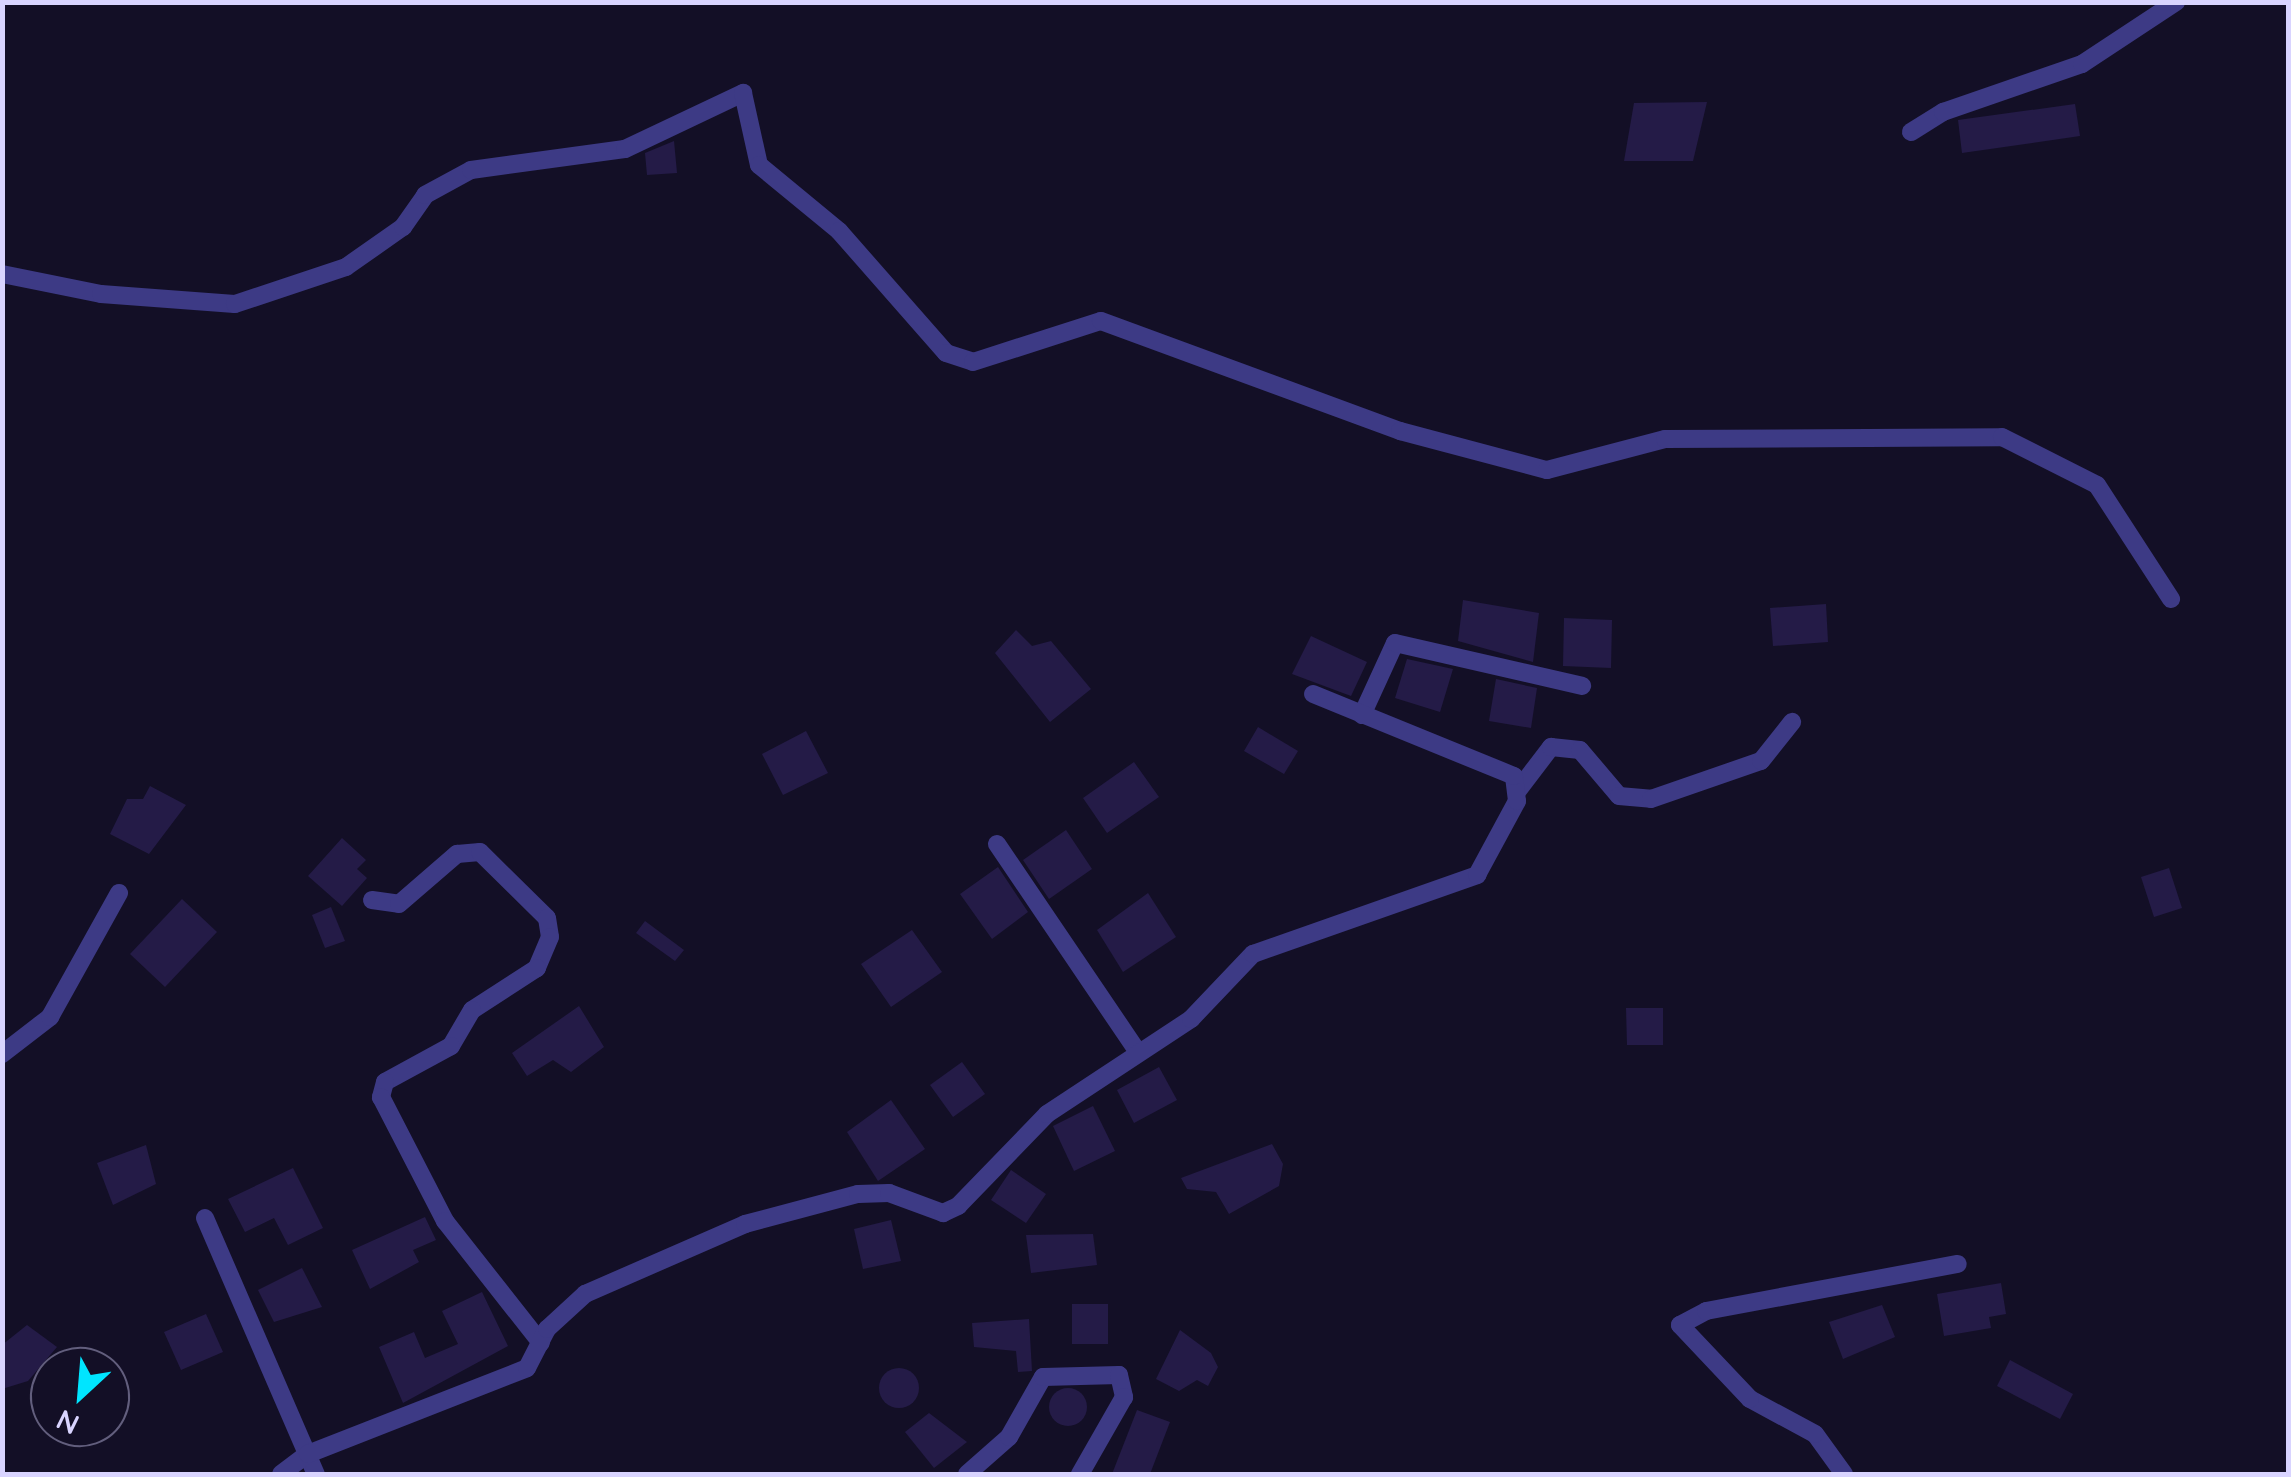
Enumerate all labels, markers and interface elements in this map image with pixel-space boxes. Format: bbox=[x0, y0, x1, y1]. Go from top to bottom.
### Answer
north arrow bbox=[30, 1347, 130, 1447]
text: N bbox=[51, 1402, 84, 1443]

